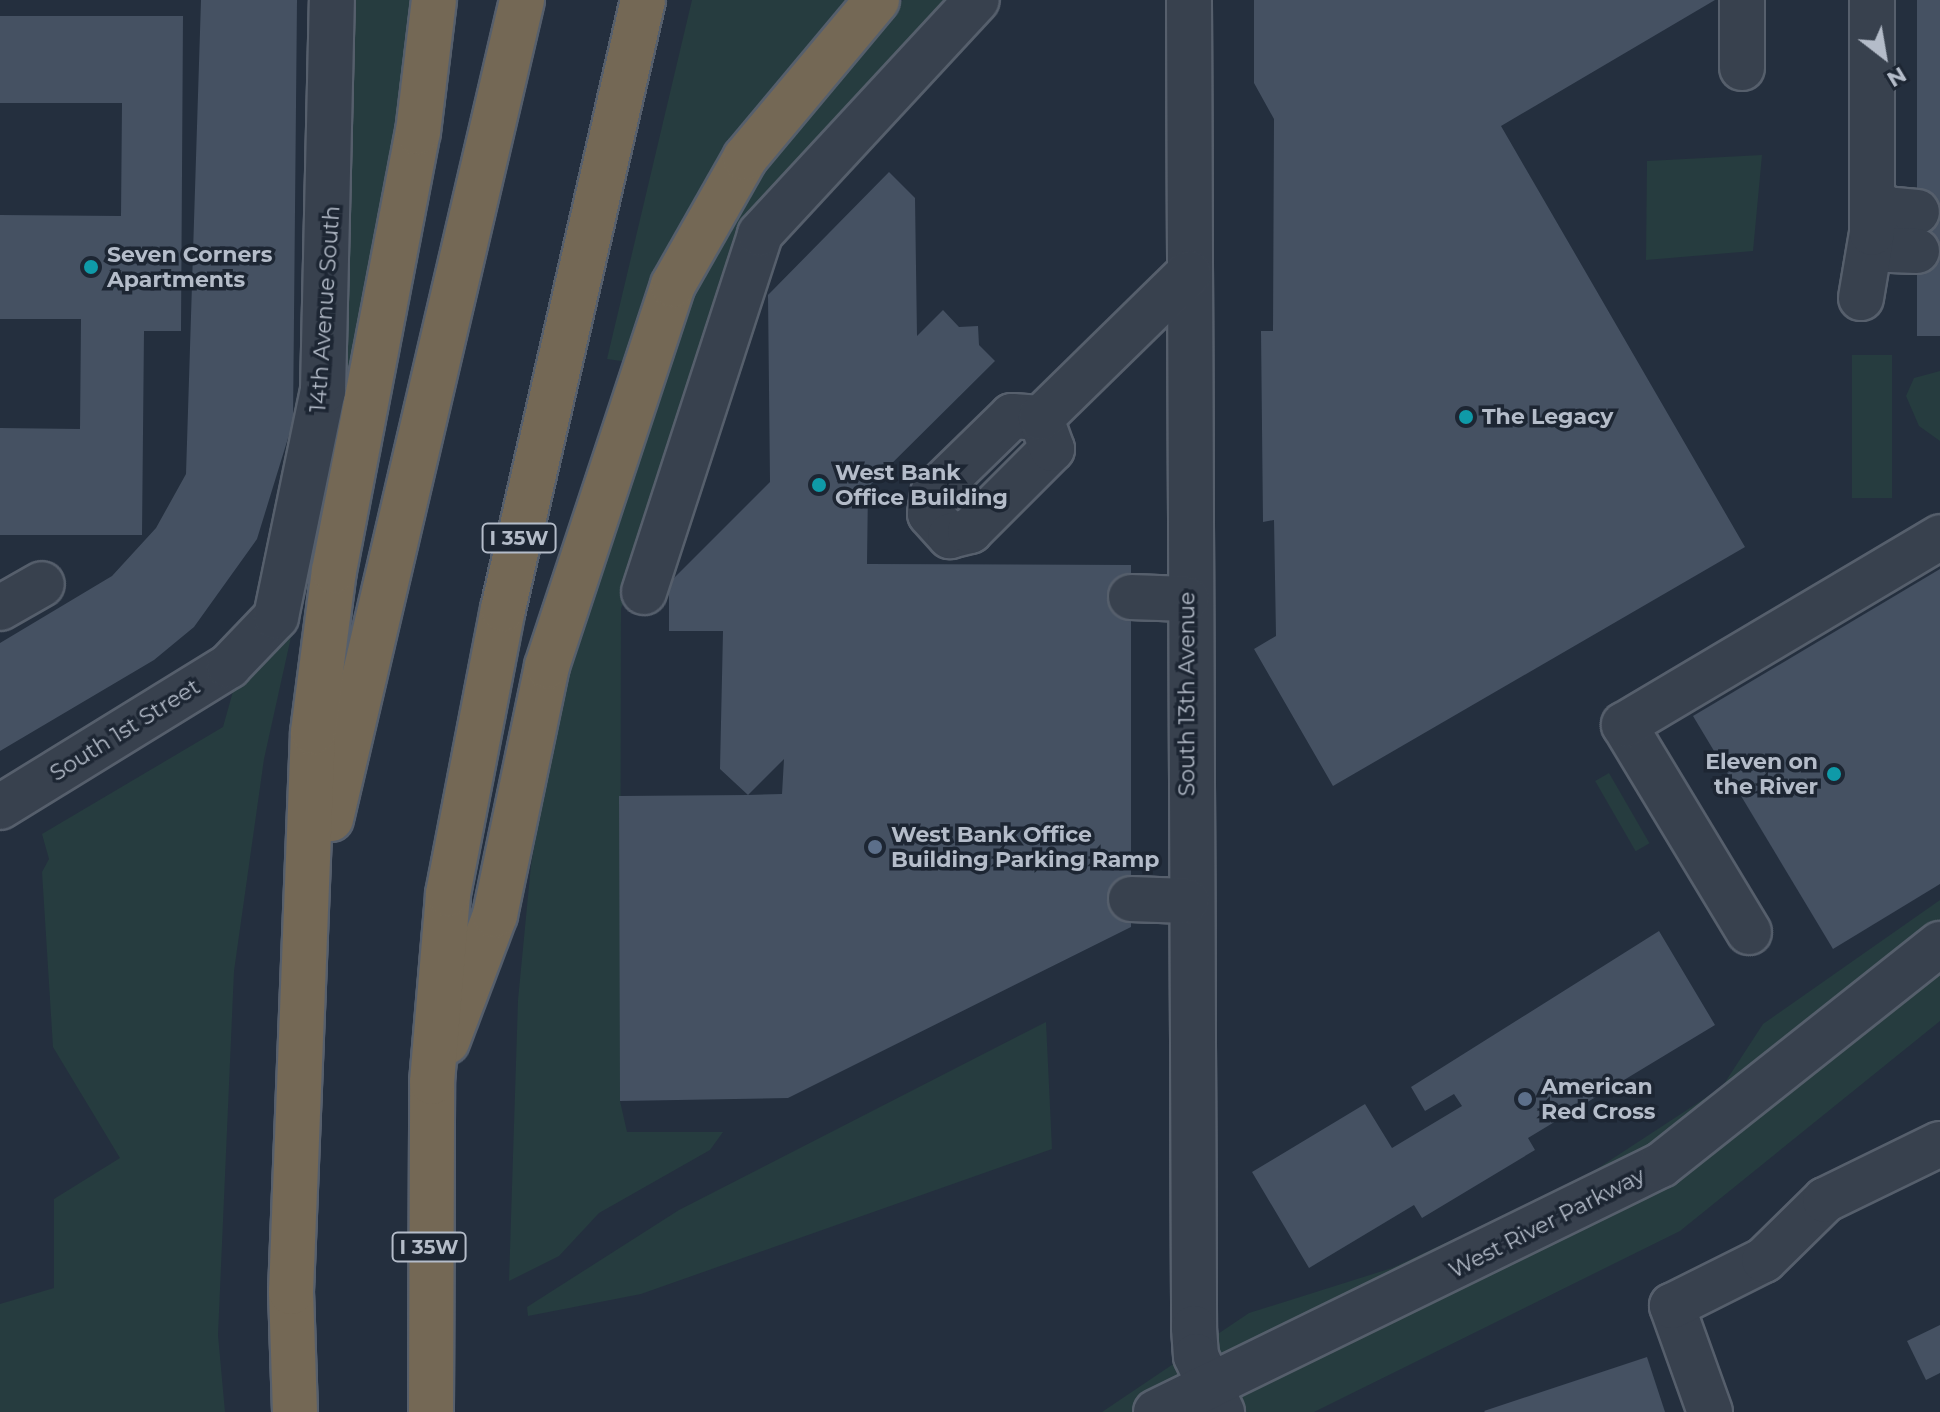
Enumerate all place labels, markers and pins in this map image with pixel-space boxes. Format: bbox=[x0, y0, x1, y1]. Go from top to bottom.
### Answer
place label: Seven Corners Apartments bbox=[107, 241, 272, 292]
marker: Seven Corners Apartments bbox=[82, 258, 100, 276]
place label: The Legacy bbox=[1482, 404, 1613, 430]
marker: The Legacy bbox=[1457, 408, 1475, 426]
place label: West Bank Office Building bbox=[835, 459, 1008, 510]
marker: West Bank Office Building bbox=[810, 476, 828, 494]
place label: Eleven on the River bbox=[1705, 748, 1818, 800]
marker: Eleven on the River bbox=[1825, 765, 1843, 783]
place label: West Bank Office Building Parking Ramp bbox=[891, 821, 1160, 872]
marker: West Bank Office Building Parking Ramp bbox=[866, 838, 884, 856]
place label: American Red Cross bbox=[1541, 1073, 1655, 1124]
marker: American Red Cross bbox=[1516, 1090, 1534, 1108]

